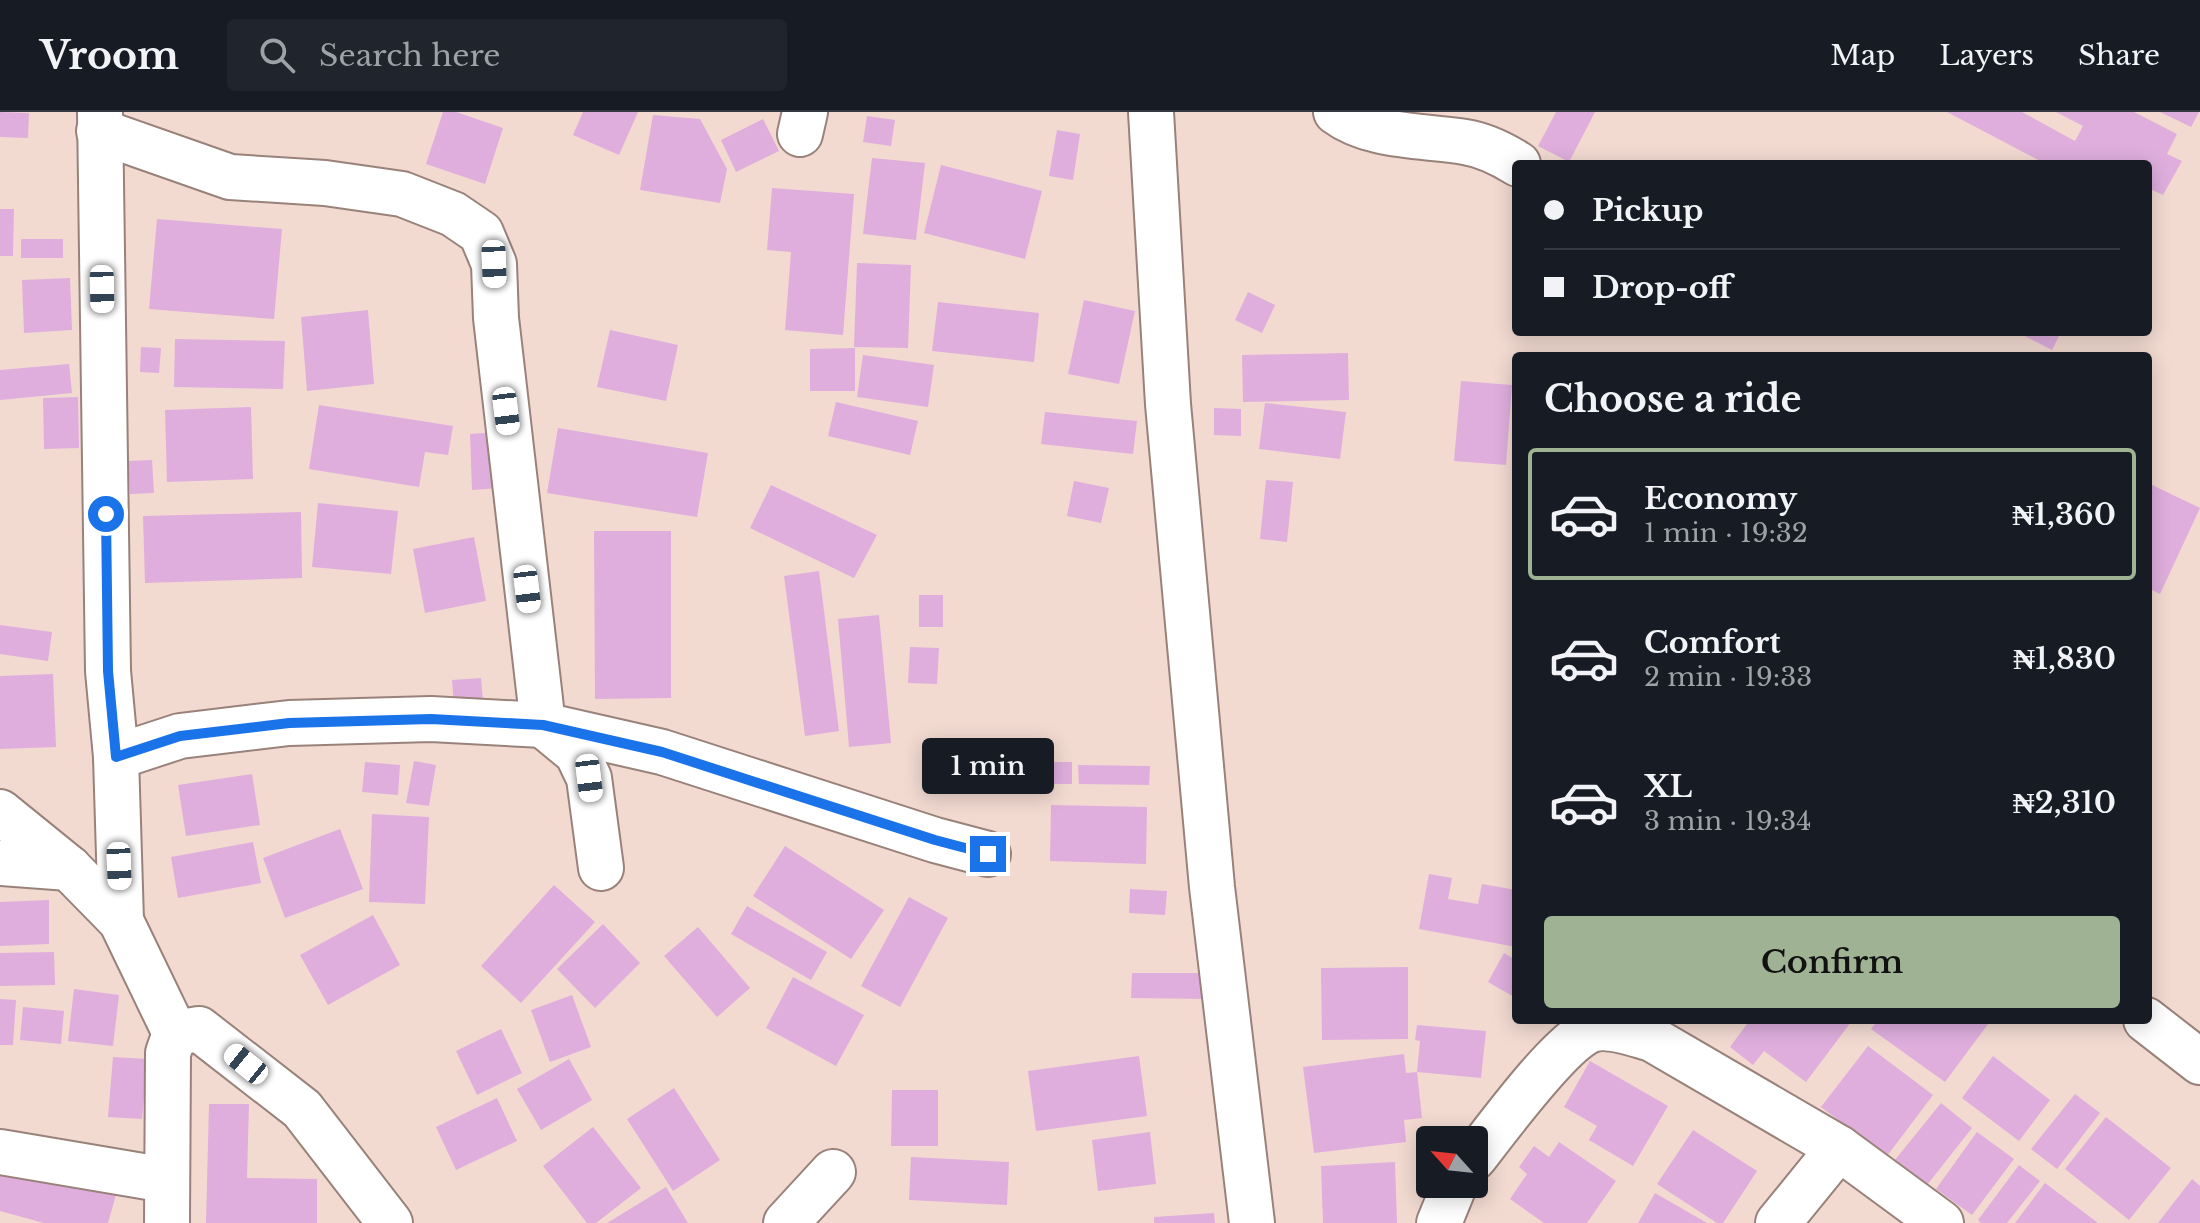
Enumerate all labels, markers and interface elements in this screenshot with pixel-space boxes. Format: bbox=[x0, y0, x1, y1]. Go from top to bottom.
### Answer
search box bbox=[227, 19, 787, 91]
text: Vroom bbox=[40, 32, 179, 79]
icon: search bbox=[255, 33, 299, 77]
text: Search here bbox=[319, 37, 501, 74]
text: Map bbox=[1830, 38, 1895, 73]
text: Layers bbox=[1939, 38, 2034, 73]
text: Share bbox=[2078, 38, 2160, 73]
text: Pickup bbox=[1592, 192, 1703, 229]
car bbox=[481, 240, 507, 288]
car bbox=[90, 265, 114, 313]
text: Drop-off bbox=[1592, 269, 1732, 306]
text: Choose a ride bbox=[1544, 377, 1801, 422]
car bbox=[491, 386, 521, 436]
icon: car bbox=[1548, 478, 1620, 550]
text: Economy bbox=[1644, 480, 1797, 517]
route start bbox=[88, 496, 124, 532]
text: ₦1,360 bbox=[2012, 496, 2116, 533]
text: 1 min · 19:32 bbox=[1644, 517, 1808, 549]
car bbox=[512, 564, 542, 614]
icon: car bbox=[1548, 622, 1620, 694]
text: Comfort bbox=[1644, 624, 1781, 661]
text: ₦1,830 bbox=[2013, 640, 2116, 677]
text: 2 min · 19:33 bbox=[1644, 661, 1812, 693]
callout: 1 min bbox=[922, 738, 1054, 794]
text: 1 min bbox=[951, 750, 1025, 782]
car bbox=[574, 753, 604, 803]
icon: car bbox=[1548, 766, 1620, 838]
text: XL bbox=[1644, 768, 1692, 805]
text: ₦2,310 bbox=[2013, 784, 2116, 821]
text: 3 min · 19:34 bbox=[1644, 805, 1811, 837]
route end bbox=[970, 836, 1006, 872]
car bbox=[106, 842, 132, 890]
button: Confirm bbox=[1544, 916, 2120, 1008]
car bbox=[220, 1040, 272, 1088]
north arrow bbox=[1416, 1126, 1488, 1198]
map controls bbox=[1416, 1126, 1488, 1198]

